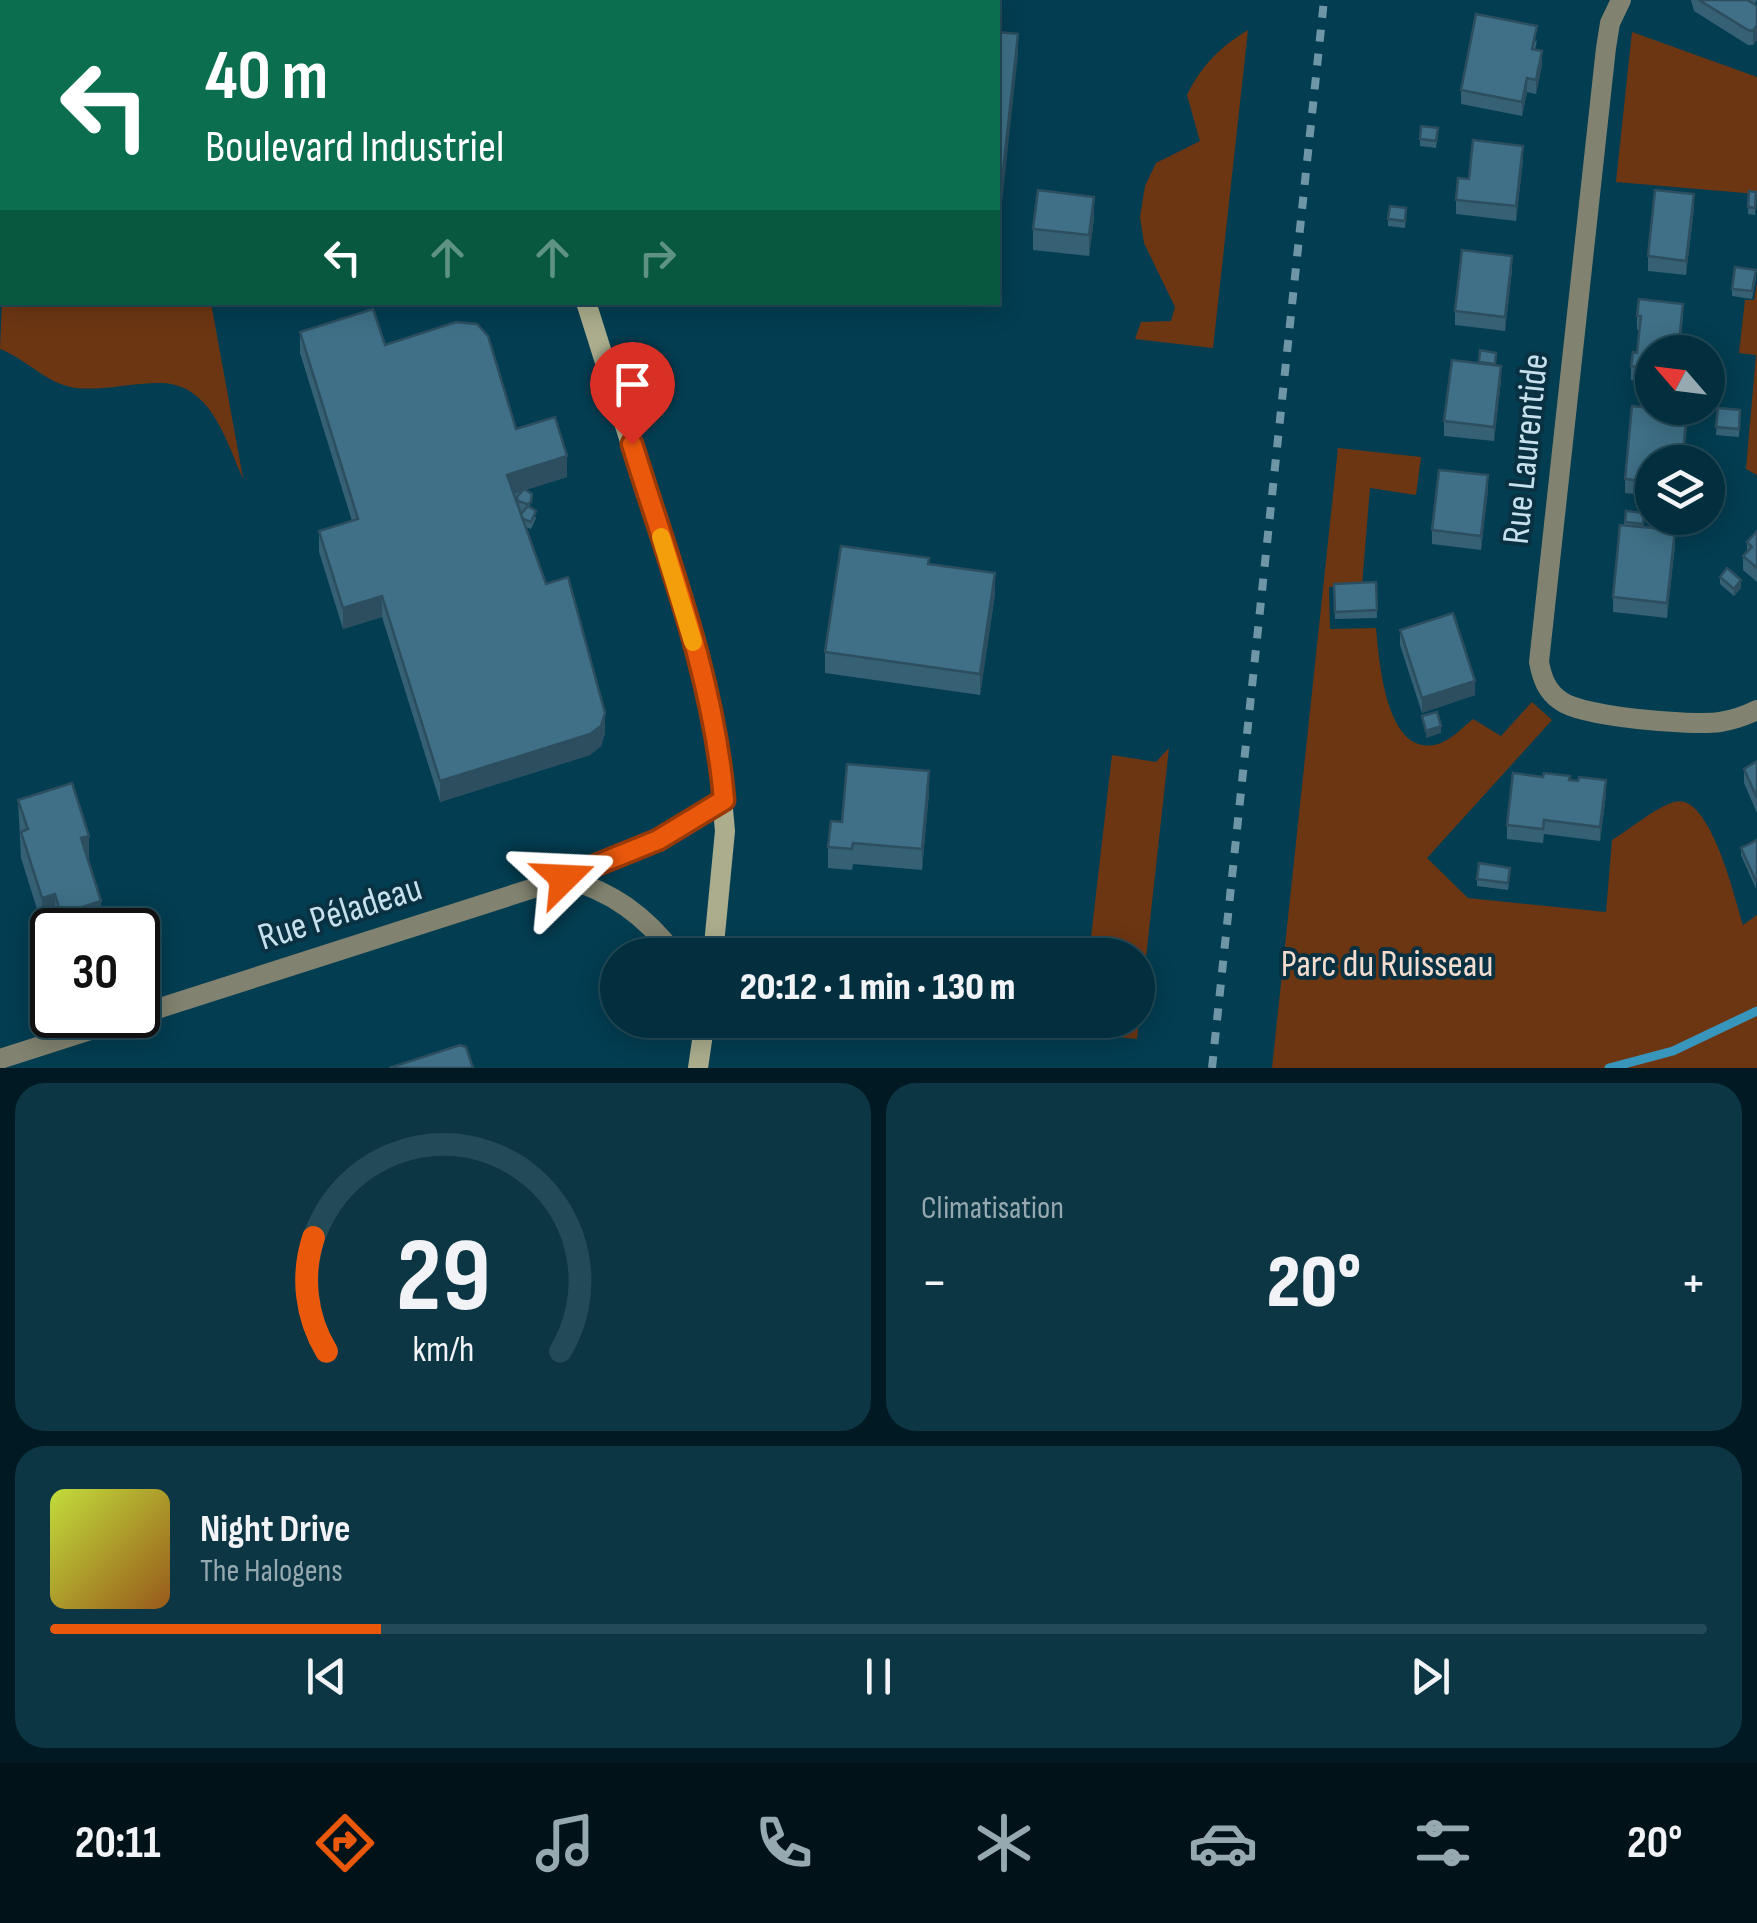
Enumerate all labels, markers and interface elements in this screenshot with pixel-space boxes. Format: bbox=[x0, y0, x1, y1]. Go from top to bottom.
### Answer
text: 40 m bbox=[205, 35, 328, 119]
icon: left bbox=[40, 40, 170, 170]
text: Boulevard Industriel bbox=[205, 120, 504, 175]
icon: left bbox=[315, 230, 370, 285]
icon: ahead bbox=[420, 230, 475, 285]
icon: ahead bbox=[525, 230, 580, 285]
icon: right bbox=[630, 230, 685, 285]
north arrow bbox=[1635, 335, 1725, 425]
map controls bbox=[1635, 335, 1725, 535]
pin bbox=[590, 342, 675, 445]
street label: Rue Laurentide bbox=[1494, 352, 1558, 546]
icon: arrive bbox=[605, 357, 660, 412]
button: layers bbox=[1635, 445, 1725, 535]
position arrow bbox=[512, 826, 616, 930]
street label: Rue Péladeau bbox=[252, 865, 428, 961]
speed limit sign: 30 bbox=[30, 908, 160, 1038]
park label: Parc du Ruisseau bbox=[1281, 942, 1493, 987]
text: 20:12 · 1 min · 130 m bbox=[740, 965, 1015, 1010]
text: Climatisation bbox=[921, 1189, 1064, 1228]
text: 29 bbox=[396, 1215, 490, 1340]
text: 20° bbox=[1267, 1238, 1361, 1329]
text: − bbox=[921, 1250, 948, 1317]
text: + bbox=[1680, 1250, 1707, 1317]
text: km/h bbox=[412, 1329, 474, 1372]
text: Night Drive bbox=[200, 1507, 351, 1552]
text: The Halogens bbox=[200, 1552, 343, 1591]
icon: previous bbox=[299, 1649, 354, 1704]
icon: pause bbox=[851, 1649, 906, 1704]
icon: next bbox=[1403, 1649, 1458, 1704]
icon: directions bbox=[310, 1808, 380, 1878]
icon: music bbox=[530, 1808, 600, 1878]
icon: phone bbox=[749, 1808, 819, 1878]
icon: climate bbox=[969, 1808, 1039, 1878]
icon: car bbox=[1188, 1808, 1258, 1878]
icon: filters bbox=[1408, 1808, 1478, 1878]
text: 20:11 bbox=[75, 1816, 161, 1871]
text: 20° bbox=[1627, 1816, 1682, 1871]

